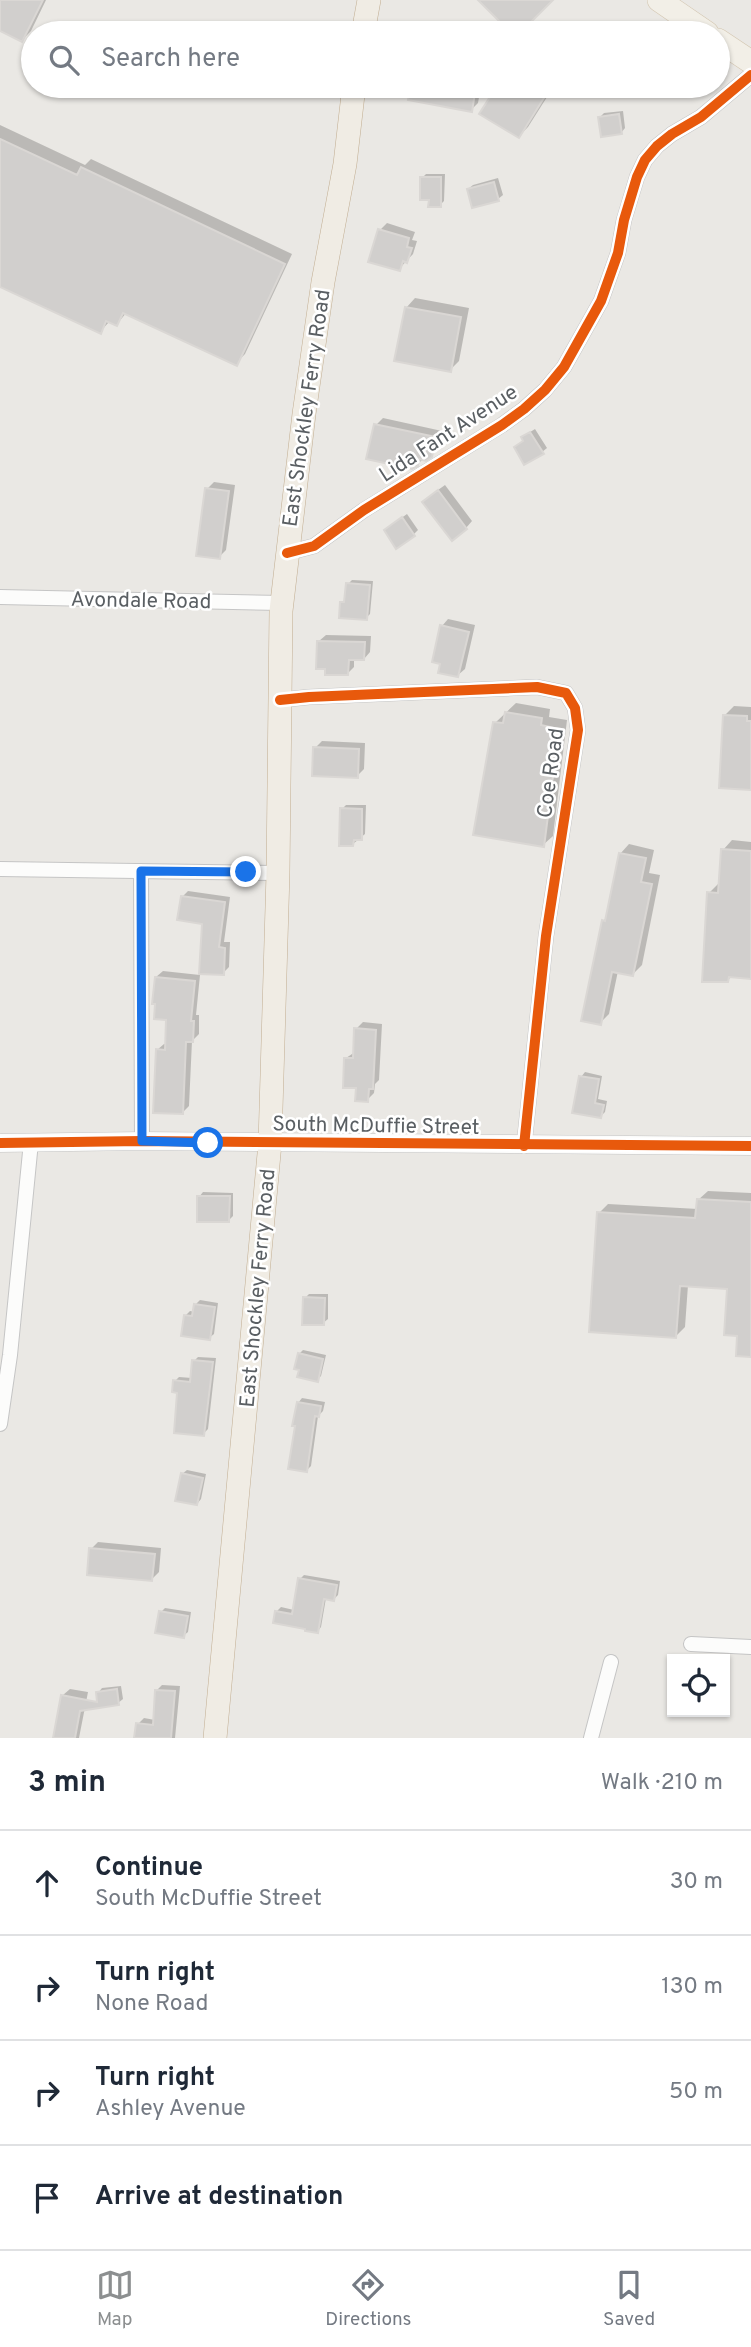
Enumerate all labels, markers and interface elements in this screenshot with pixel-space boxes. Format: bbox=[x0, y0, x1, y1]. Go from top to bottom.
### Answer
search box bbox=[21, 21, 730, 98]
icon: search bbox=[45, 41, 83, 79]
text: Search here bbox=[101, 43, 240, 76]
street label: East Shockley Ferry Road bbox=[277, 288, 338, 529]
street label: Lida Fant Avenue bbox=[374, 379, 523, 489]
street label: Avondale Road bbox=[70, 587, 212, 616]
street label: Coe Road bbox=[532, 726, 571, 820]
route end bbox=[230, 856, 261, 887]
street label: South McDuffie Street bbox=[272, 1111, 480, 1142]
route start bbox=[192, 1127, 223, 1158]
street label: East Shockley Ferry Road bbox=[235, 1168, 282, 1409]
map controls bbox=[667, 1654, 730, 1717]
button: locate bbox=[667, 1654, 730, 1717]
text: 3 min bbox=[28, 1765, 106, 1802]
text: Walk · 210 m bbox=[601, 1769, 723, 1798]
text: Continue bbox=[95, 1852, 203, 1885]
icon: ahead bbox=[28, 1864, 66, 1902]
text: 30 m bbox=[670, 1868, 723, 1897]
text: South McDuffie Street bbox=[95, 1885, 322, 1914]
text: Turn right bbox=[95, 1957, 215, 1990]
icon: right bbox=[28, 1969, 66, 2007]
text: 130 m bbox=[661, 1973, 723, 2002]
text: None Road bbox=[95, 1990, 208, 2019]
text: Turn right bbox=[95, 2062, 215, 2095]
icon: right bbox=[28, 2074, 66, 2112]
text: 50 m bbox=[669, 2078, 723, 2107]
text: Ashley Avenue bbox=[95, 2095, 246, 2124]
icon: arrive bbox=[28, 2179, 66, 2217]
text: Arrive at destination bbox=[95, 2181, 343, 2214]
tab: Map bbox=[96, 2266, 134, 2332]
tab: Directions bbox=[325, 2266, 412, 2332]
tab: Saved bbox=[603, 2266, 655, 2332]

